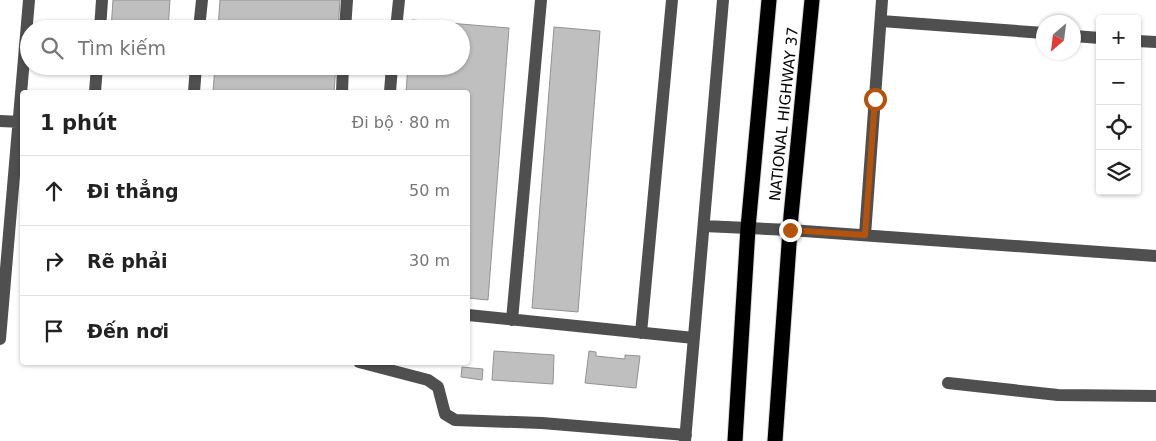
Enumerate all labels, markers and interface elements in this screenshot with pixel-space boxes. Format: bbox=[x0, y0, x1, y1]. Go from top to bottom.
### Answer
north arrow bbox=[1036, 15, 1081, 60]
map controls bbox=[1096, 15, 1141, 195]
button: + bbox=[1096, 15, 1141, 60]
search box bbox=[20, 20, 470, 75]
street label: NATIONAL HIGHWAY 37 bbox=[766, 26, 802, 202]
icon: search bbox=[38, 34, 66, 62]
text: Tìm kiếm bbox=[78, 37, 166, 59]
button: − bbox=[1096, 60, 1141, 105]
route start bbox=[864, 88, 887, 111]
button: locate bbox=[1096, 105, 1141, 150]
text: 1 phút bbox=[40, 111, 117, 135]
text: Đi bộ · 80 m bbox=[352, 113, 450, 132]
button: layers bbox=[1096, 150, 1141, 195]
icon: ahead bbox=[40, 177, 68, 205]
text: Đi thẳng bbox=[87, 180, 179, 202]
text: 50 m bbox=[409, 181, 450, 200]
route end bbox=[779, 219, 802, 242]
icon: right bbox=[40, 247, 68, 275]
text: Rẽ phải bbox=[87, 250, 168, 272]
text: 30 m bbox=[409, 251, 450, 270]
icon: arrive bbox=[40, 317, 68, 345]
text: Đến nơi bbox=[87, 320, 169, 342]

